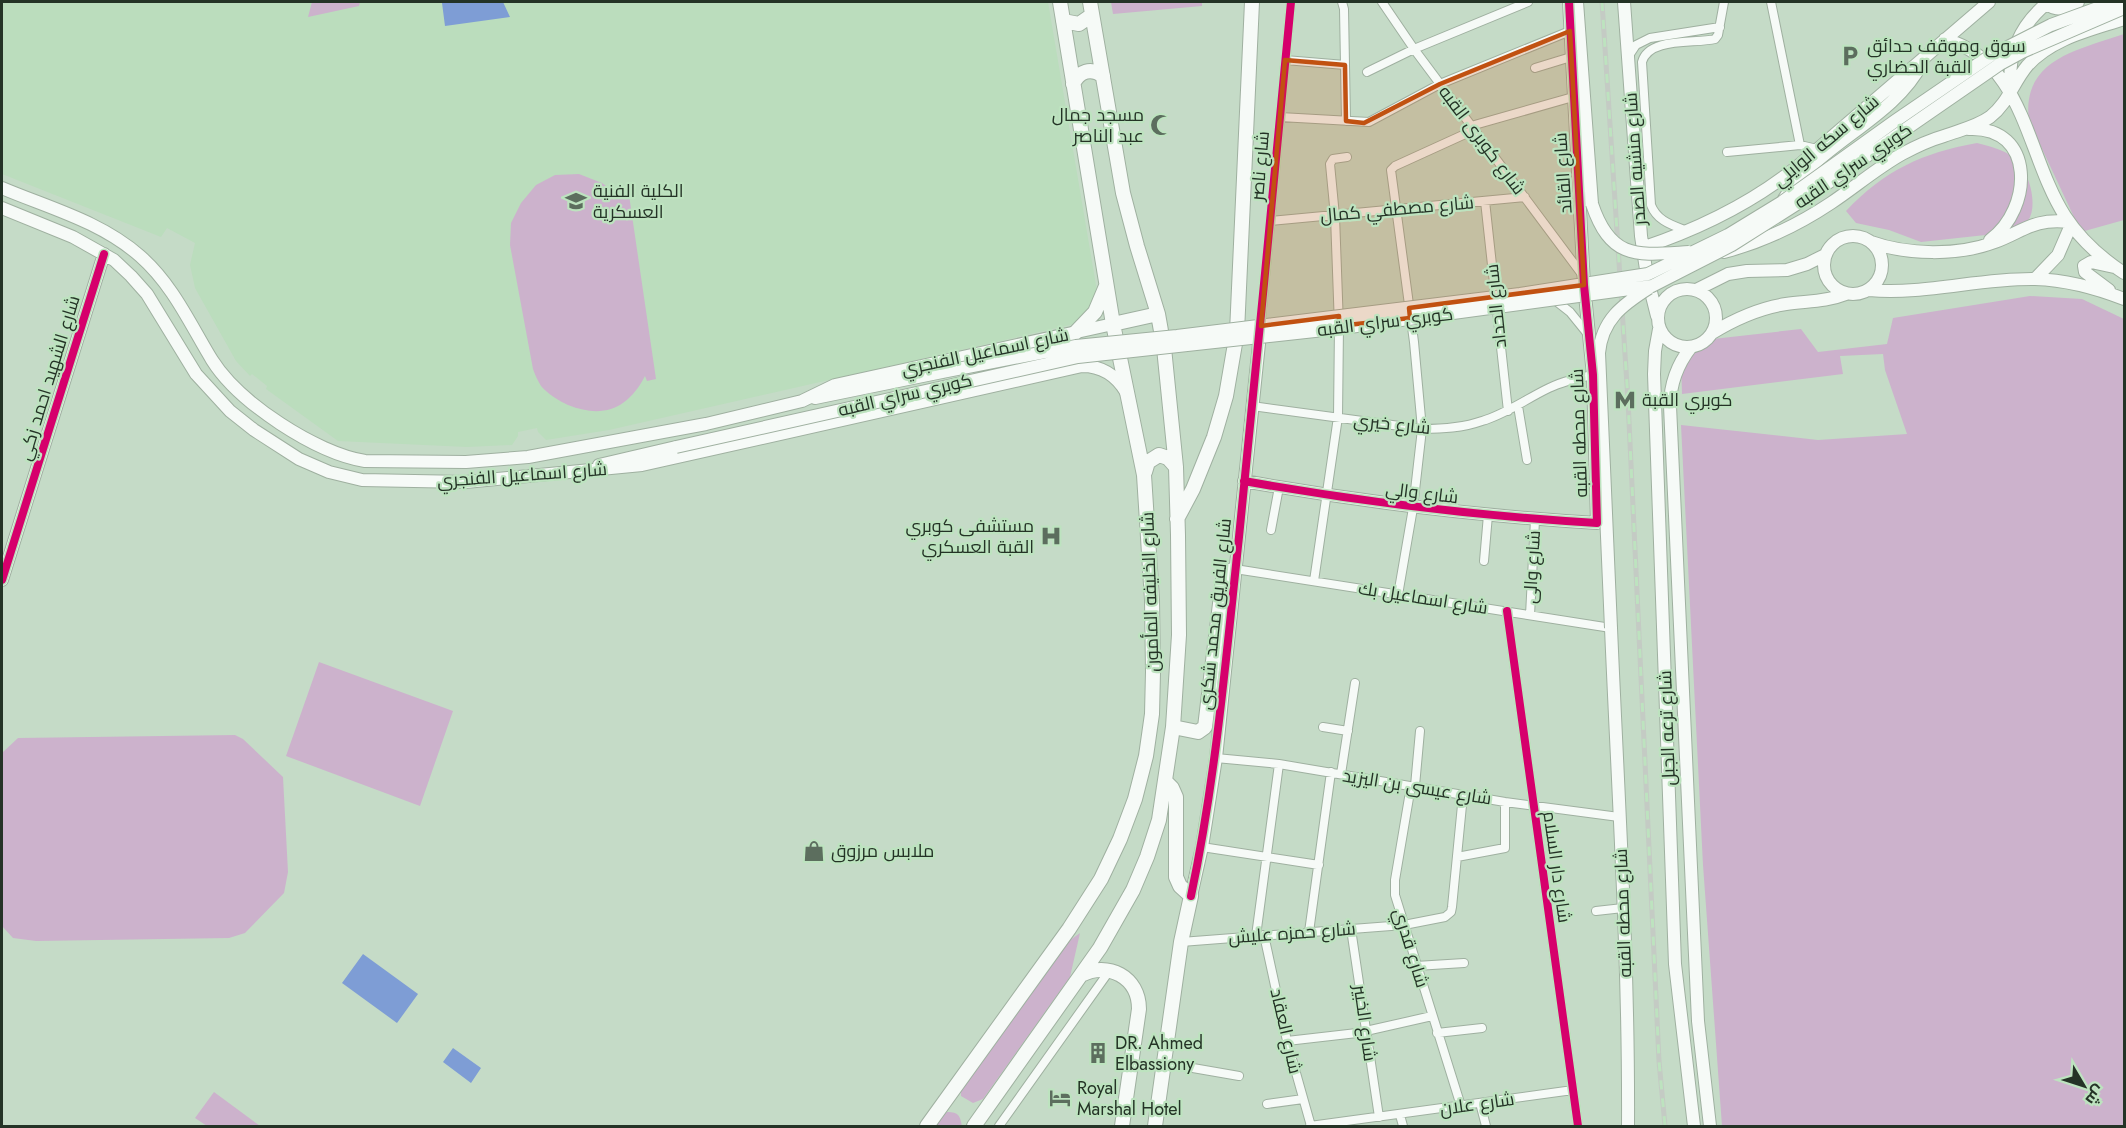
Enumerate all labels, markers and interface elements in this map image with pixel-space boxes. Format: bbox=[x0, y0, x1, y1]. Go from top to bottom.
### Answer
place label: سوق وموقف حدائق القبة الحضاري bbox=[1867, 33, 2026, 81]
parking icon: سوق وموقف حدائق القبة الحضاري bbox=[1838, 44, 1862, 68]
street label: شارع كوبرى القبه bbox=[1432, 80, 1532, 200]
street label: شارع سكه الوايلي bbox=[1767, 89, 1885, 194]
street label: شارع منشيه الصدر bbox=[1617, 92, 1653, 227]
place label: مسجد جمال عبد الناصر bbox=[1052, 102, 1144, 149]
mosque icon: مسجد جمال عبد الناصر bbox=[1149, 113, 1173, 137]
street label: كوبري سراي القبه bbox=[1789, 117, 1918, 216]
street label: شارع ناصر bbox=[1244, 130, 1276, 203]
street label: شارع القائد bbox=[1547, 132, 1579, 214]
place label: الكلية الفنية العسكرية bbox=[593, 178, 684, 225]
school or university icon: الكلية الفنية العسكرية bbox=[564, 189, 588, 213]
street label: شارع مصطفي كمال bbox=[1319, 189, 1475, 230]
street label: شارع الحداد bbox=[1479, 263, 1513, 349]
street label: شارع الشهيد احمد زكي bbox=[11, 292, 87, 464]
street label: كوبري سراي القبه bbox=[1316, 301, 1455, 344]
street label: شارع اسماعيل الفنجري bbox=[899, 322, 1071, 383]
street label: كوبري سراي القبه bbox=[835, 367, 975, 424]
street label: شارع محطه القبه bbox=[1564, 368, 1594, 498]
place label: كوبري القبة bbox=[1642, 387, 1732, 414]
metro station icon: كوبري القبة bbox=[1613, 388, 1637, 412]
street label: شارع خيري bbox=[1352, 407, 1432, 442]
street label: شارع اسماعيل الفنجري bbox=[436, 456, 608, 495]
street label: شارع والي bbox=[1384, 476, 1460, 511]
street label: شارع الخليفه المأمون bbox=[1134, 511, 1166, 673]
place label: مستشفى كوبري القبة العسكري bbox=[905, 513, 1034, 561]
street label: شارع الفريق محمد شكرى bbox=[1192, 517, 1238, 711]
hospital icon: مستشفى كوبري القبة العسكري bbox=[1039, 524, 1063, 548]
street label: شارع والى bbox=[1517, 530, 1547, 604]
street label: شارع اسماعيل بك bbox=[1356, 575, 1490, 621]
street label: شارع ترعه الجبل bbox=[1652, 670, 1682, 786]
street label: شارع عيسى بن اليزيد bbox=[1341, 762, 1493, 812]
street label: شارع دار السلام bbox=[1536, 809, 1578, 925]
place label: ملابس مرزوق bbox=[831, 838, 934, 864]
shop icon: ملابس مرزوق bbox=[802, 839, 826, 863]
street label: شارع محطه القبه bbox=[1608, 848, 1638, 978]
street label: شارع قدري bbox=[1386, 905, 1435, 991]
street label: شارع حمزه عليش bbox=[1227, 916, 1357, 950]
street label: شارع الخبير bbox=[1347, 982, 1383, 1063]
street label: شارع العقاد bbox=[1264, 986, 1308, 1076]
place label: DR. Ahmed Elbassiony bbox=[1115, 1030, 1203, 1077]
building icon: DR. Ahmed Elbassiony bbox=[1086, 1041, 1110, 1065]
north arrow bbox=[2054, 1056, 2114, 1116]
place label: Royal Marshal Hotel bbox=[1077, 1075, 1182, 1122]
text: ش bbox=[2080, 1080, 2111, 1110]
hotel icon: Royal Marshal Hotel bbox=[1048, 1086, 1072, 1110]
street label: شارع علان bbox=[1438, 1086, 1516, 1122]

